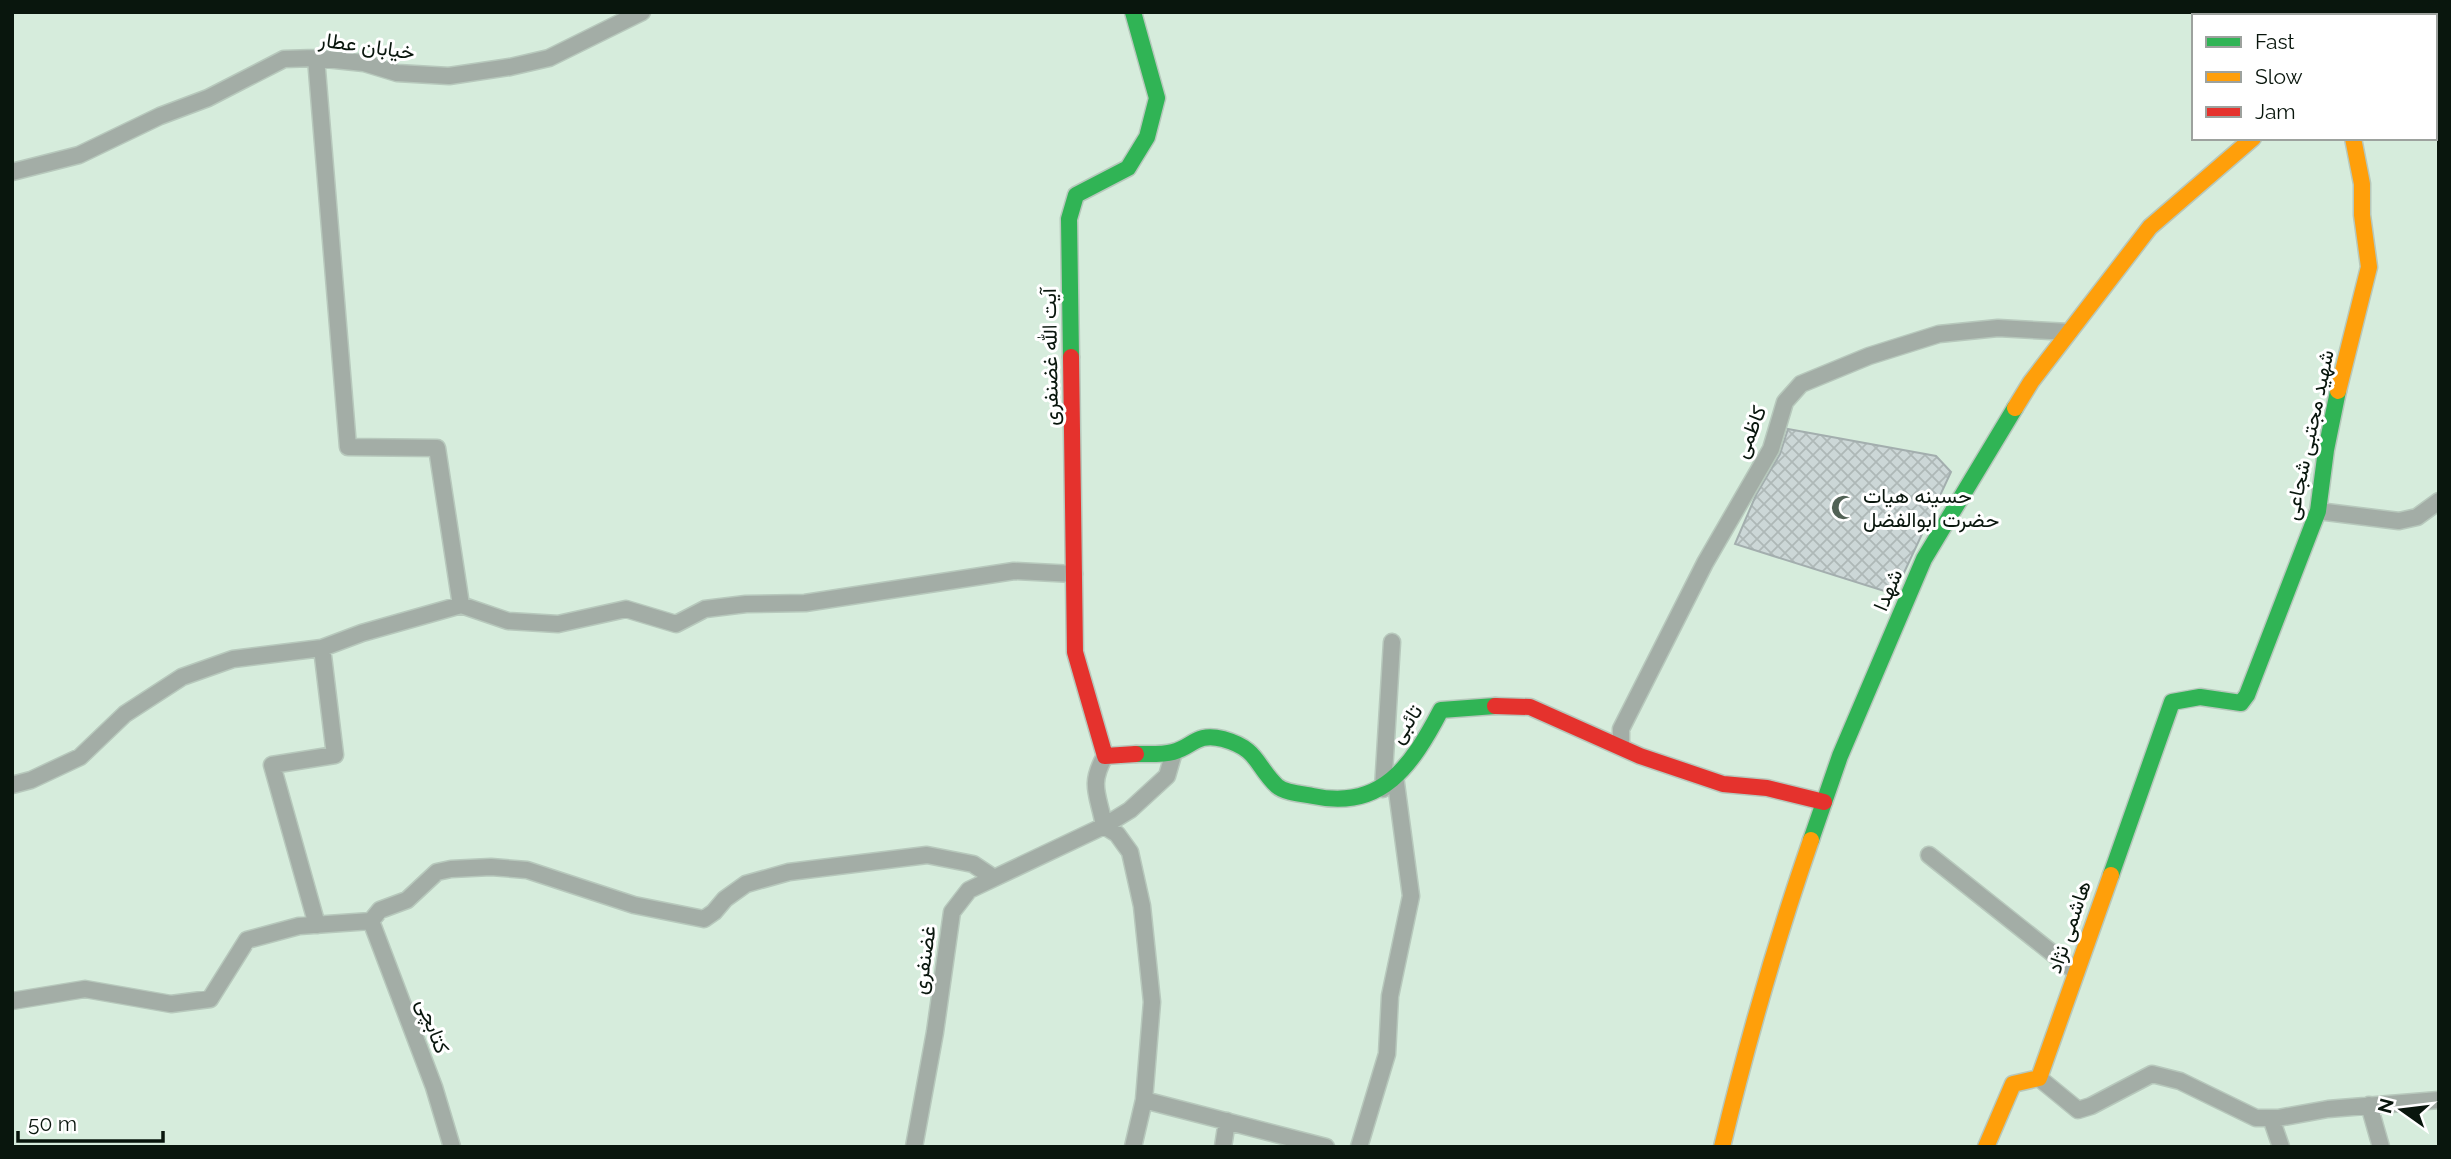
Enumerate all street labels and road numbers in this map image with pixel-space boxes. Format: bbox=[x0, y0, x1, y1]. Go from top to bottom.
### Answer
street label: خیابان عطار bbox=[317, 26, 416, 66]
street label: آیت الله غضنفری bbox=[1036, 286, 1064, 426]
street label: شهید مجتبی شجاعی bbox=[2278, 348, 2340, 522]
street label: کاظمی bbox=[1728, 402, 1771, 462]
street label: شهدا bbox=[1868, 565, 1908, 615]
street label: تائبی bbox=[1384, 699, 1427, 748]
street label: هاشمی نژاد bbox=[2041, 877, 2097, 977]
street label: غضنفری bbox=[906, 924, 942, 996]
street label: کتابچی bbox=[410, 995, 455, 1058]

